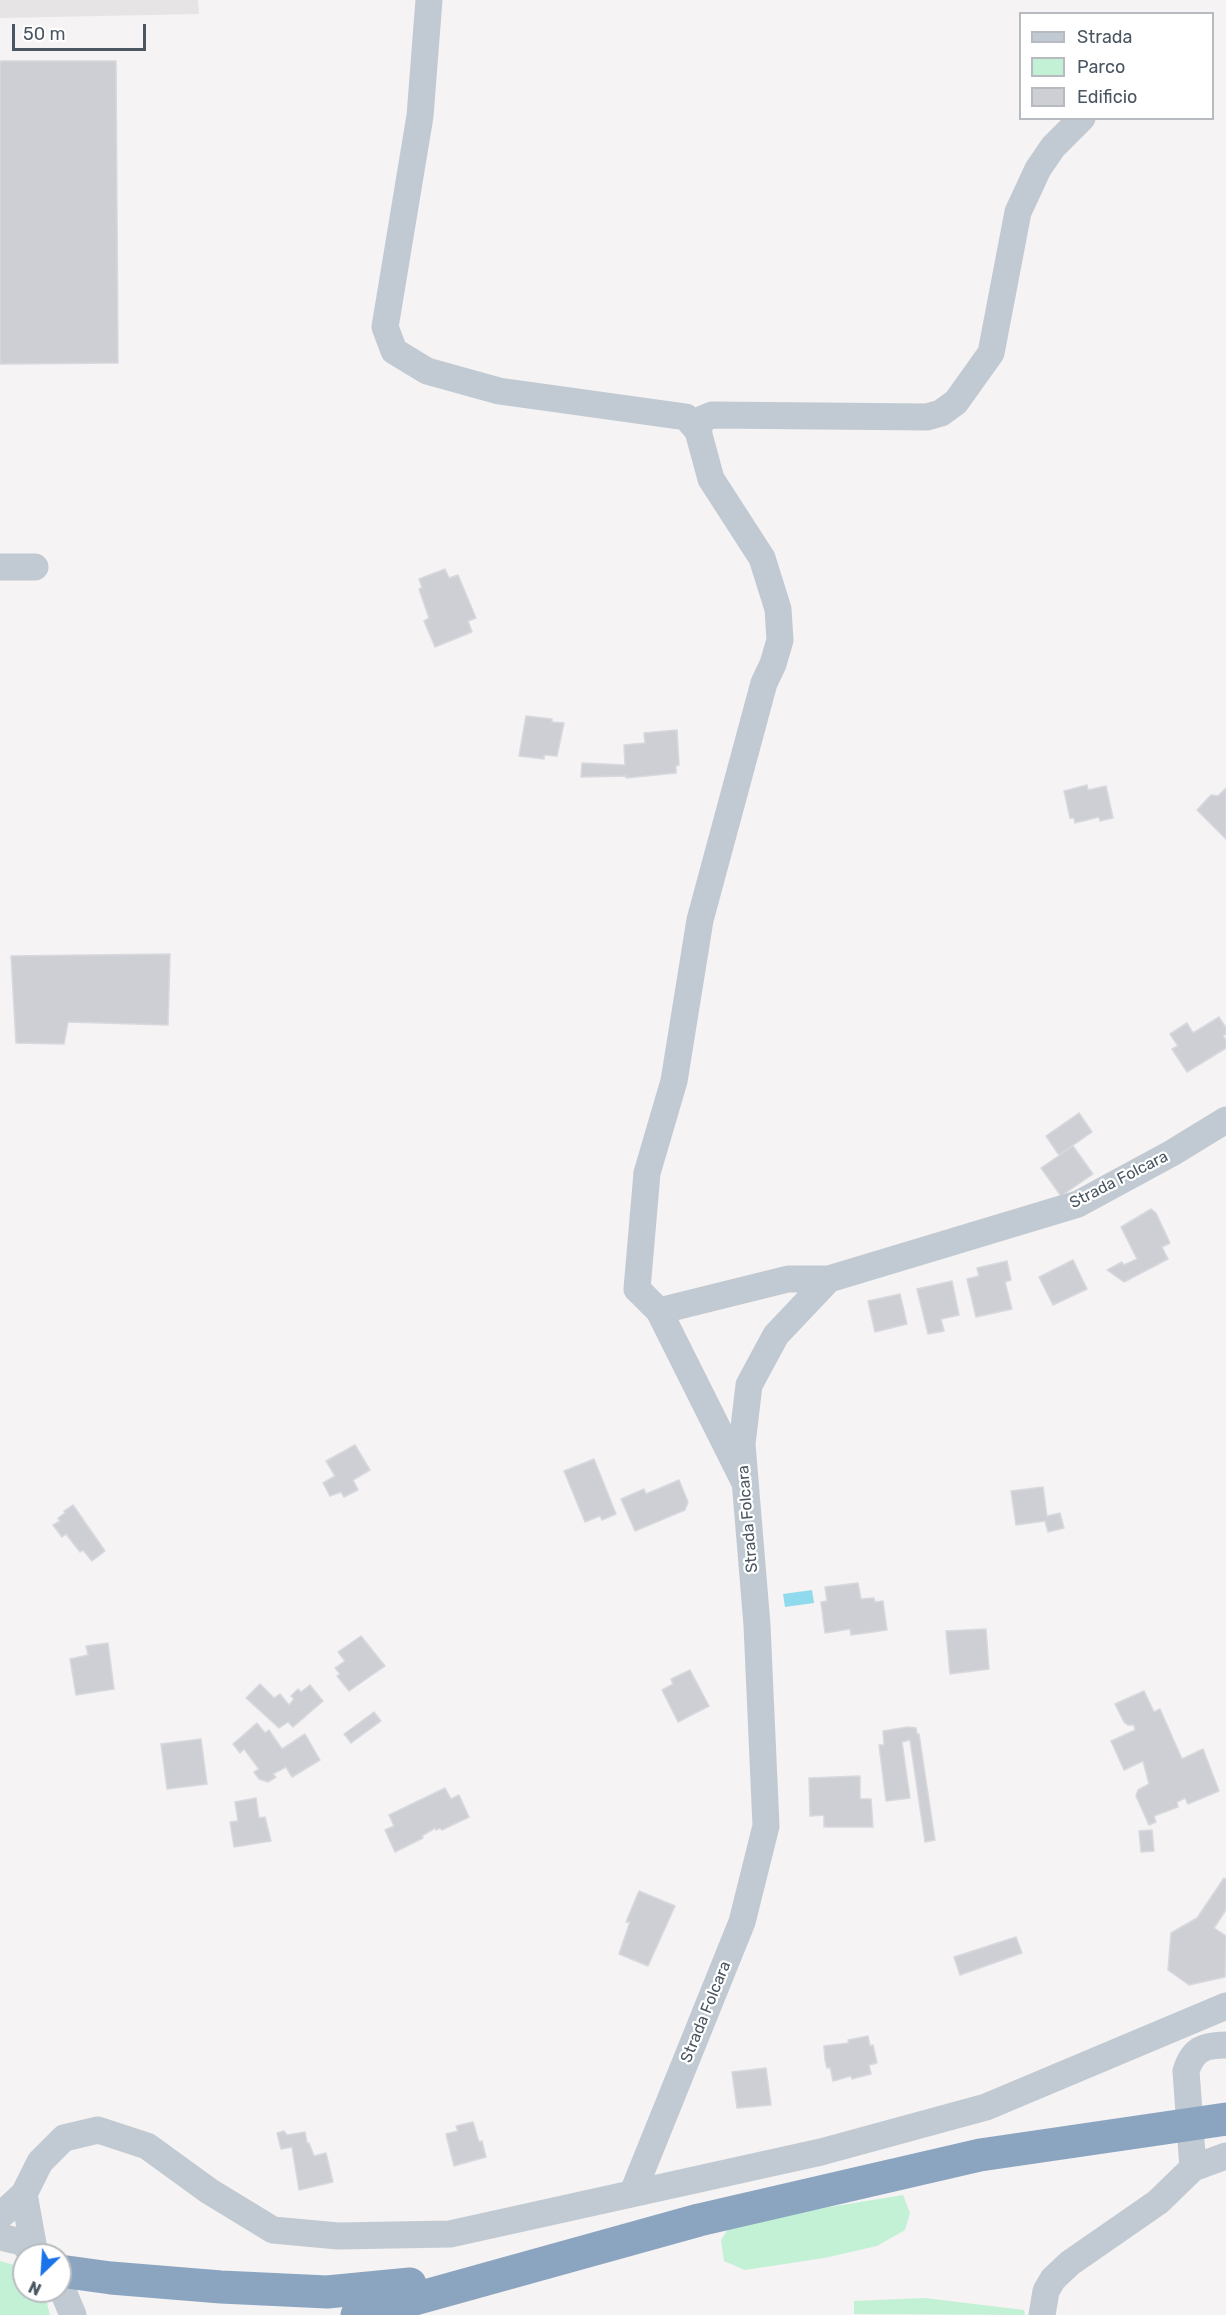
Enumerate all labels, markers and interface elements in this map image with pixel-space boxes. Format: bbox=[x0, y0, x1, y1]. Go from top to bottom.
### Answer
scale bar bbox=[15, 12, 148, 50]
legend bbox=[1019, 12, 1214, 120]
text: 50 m bbox=[23, 23, 66, 45]
text: Strada bbox=[1077, 26, 1133, 48]
text: Parco bbox=[1077, 56, 1125, 78]
text: Edificio bbox=[1077, 86, 1137, 108]
street label: Strada Folcara bbox=[1067, 1147, 1171, 1213]
street label: Strada Folcara bbox=[734, 1464, 762, 1574]
street label: Strada Folcara bbox=[677, 1958, 735, 2066]
north arrow bbox=[12, 2243, 72, 2303]
text: N bbox=[26, 2277, 44, 2299]

